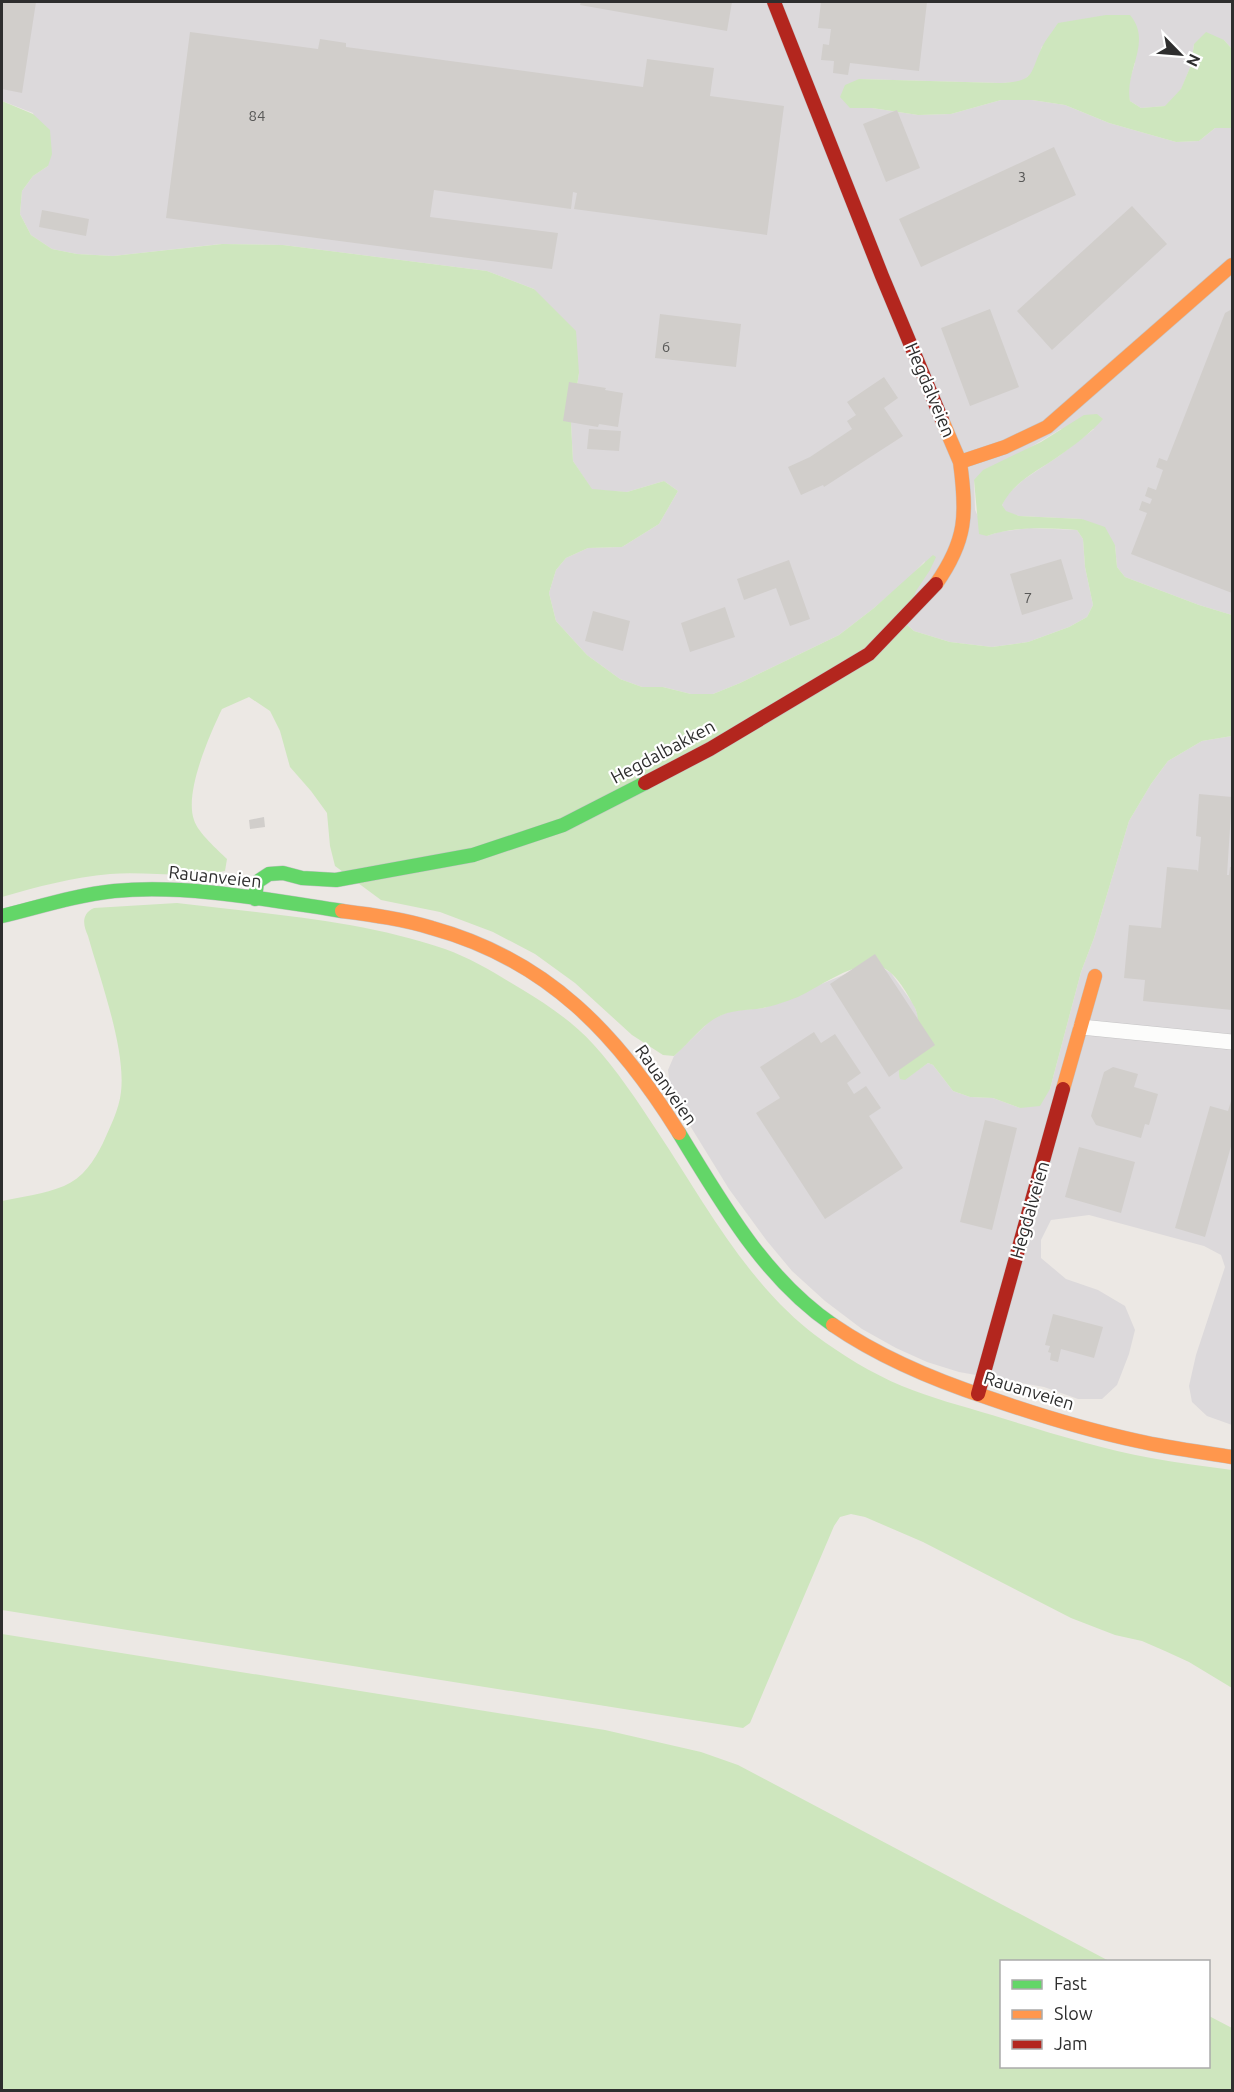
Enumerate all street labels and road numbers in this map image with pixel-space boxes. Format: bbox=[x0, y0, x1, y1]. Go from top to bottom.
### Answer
street label: Hegdalveien bbox=[902, 339, 960, 440]
street label: Hegdalbakken bbox=[607, 715, 718, 787]
street label: Rauanveien bbox=[168, 861, 263, 891]
street label: Rauanveien bbox=[632, 1040, 702, 1128]
street label: Hegdalveien bbox=[1006, 1159, 1053, 1261]
street label: Rauanveien bbox=[982, 1367, 1077, 1413]

